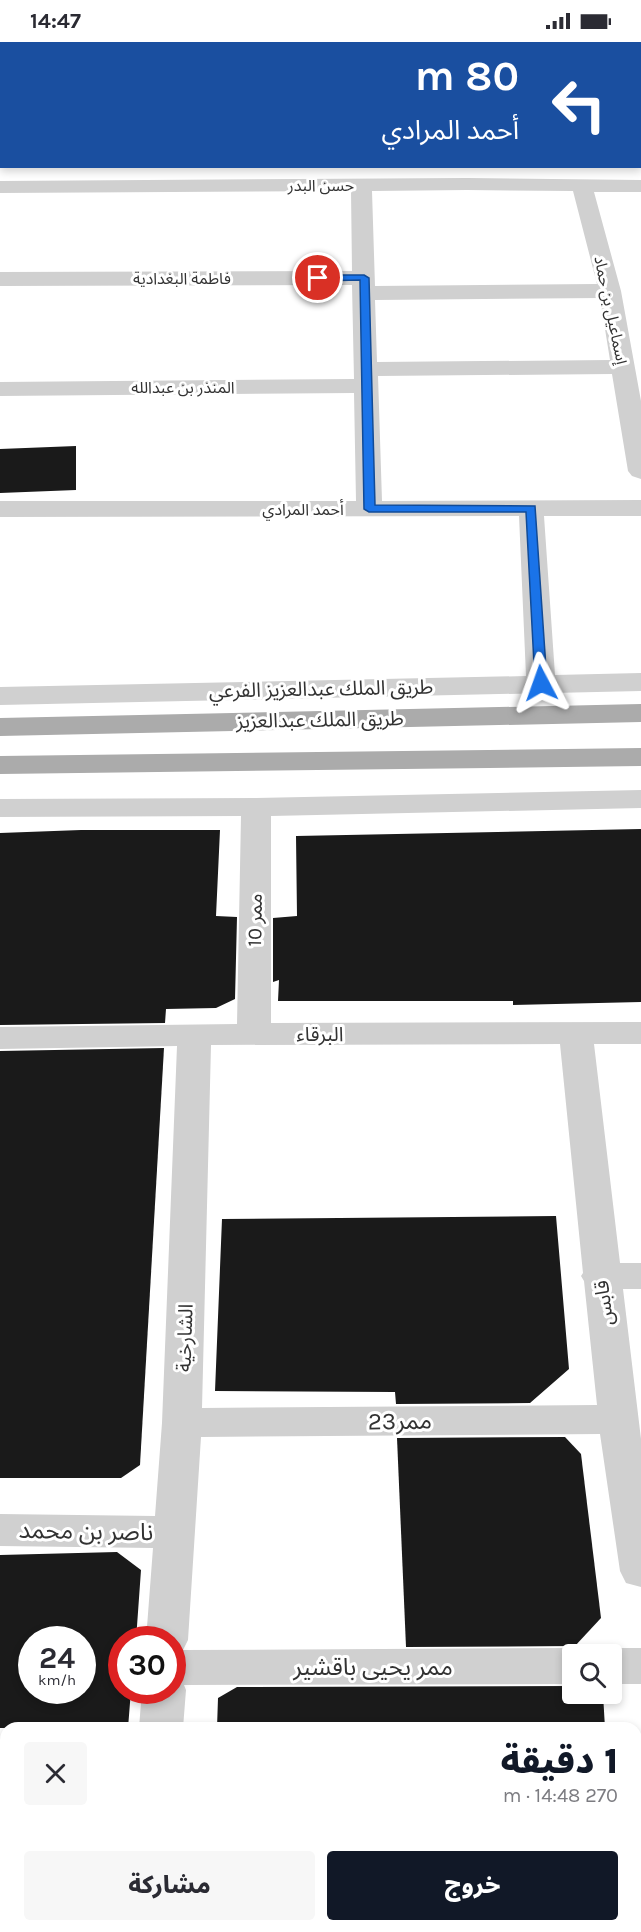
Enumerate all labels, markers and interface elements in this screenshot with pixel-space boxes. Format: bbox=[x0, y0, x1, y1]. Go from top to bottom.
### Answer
text: 14:47 bbox=[30, 8, 81, 34]
text: 80 m bbox=[415, 51, 519, 101]
icon: left bbox=[540, 66, 618, 144]
text: أحمد المرادي bbox=[381, 114, 519, 146]
street label: حسن البدر bbox=[287, 176, 354, 195]
pin bbox=[292, 252, 343, 303]
street label: إسماعيل بن حماد bbox=[589, 254, 632, 367]
icon: arrive bbox=[301, 261, 334, 294]
street label: فاطمة البغدادية bbox=[133, 269, 231, 288]
street label: المنذر بن عبدالله bbox=[131, 378, 235, 397]
street label: أحمد المرادي bbox=[262, 499, 344, 521]
position arrow bbox=[509, 651, 573, 715]
street label: طريق الملك عبدالعزيز الفرعي bbox=[209, 676, 433, 706]
street label: طريق الملك عبدالعزيز bbox=[235, 707, 404, 734]
street label: ممر 10 bbox=[243, 893, 267, 947]
street label: البرقاء bbox=[296, 1023, 344, 1046]
street label: قابس bbox=[590, 1279, 618, 1327]
street label: الشارخية bbox=[172, 1303, 198, 1373]
street label: ممر23 bbox=[368, 1406, 432, 1436]
street label: ناصر بن محمد bbox=[19, 1516, 153, 1546]
speed limit sign: 30 bbox=[108, 1626, 186, 1704]
text: 24 bbox=[39, 1640, 75, 1676]
map controls bbox=[562, 1644, 622, 1704]
button: search bbox=[562, 1644, 622, 1704]
street label: ممر يحيى باقشير bbox=[292, 1653, 453, 1681]
text: km/h bbox=[38, 1671, 76, 1689]
text: 1 دقيقة bbox=[500, 1740, 618, 1782]
button: close bbox=[24, 1742, 87, 1805]
text: 270 m · 14:48 bbox=[503, 1784, 618, 1807]
button: مشاركة bbox=[24, 1851, 315, 1920]
button: خروج bbox=[327, 1851, 618, 1920]

